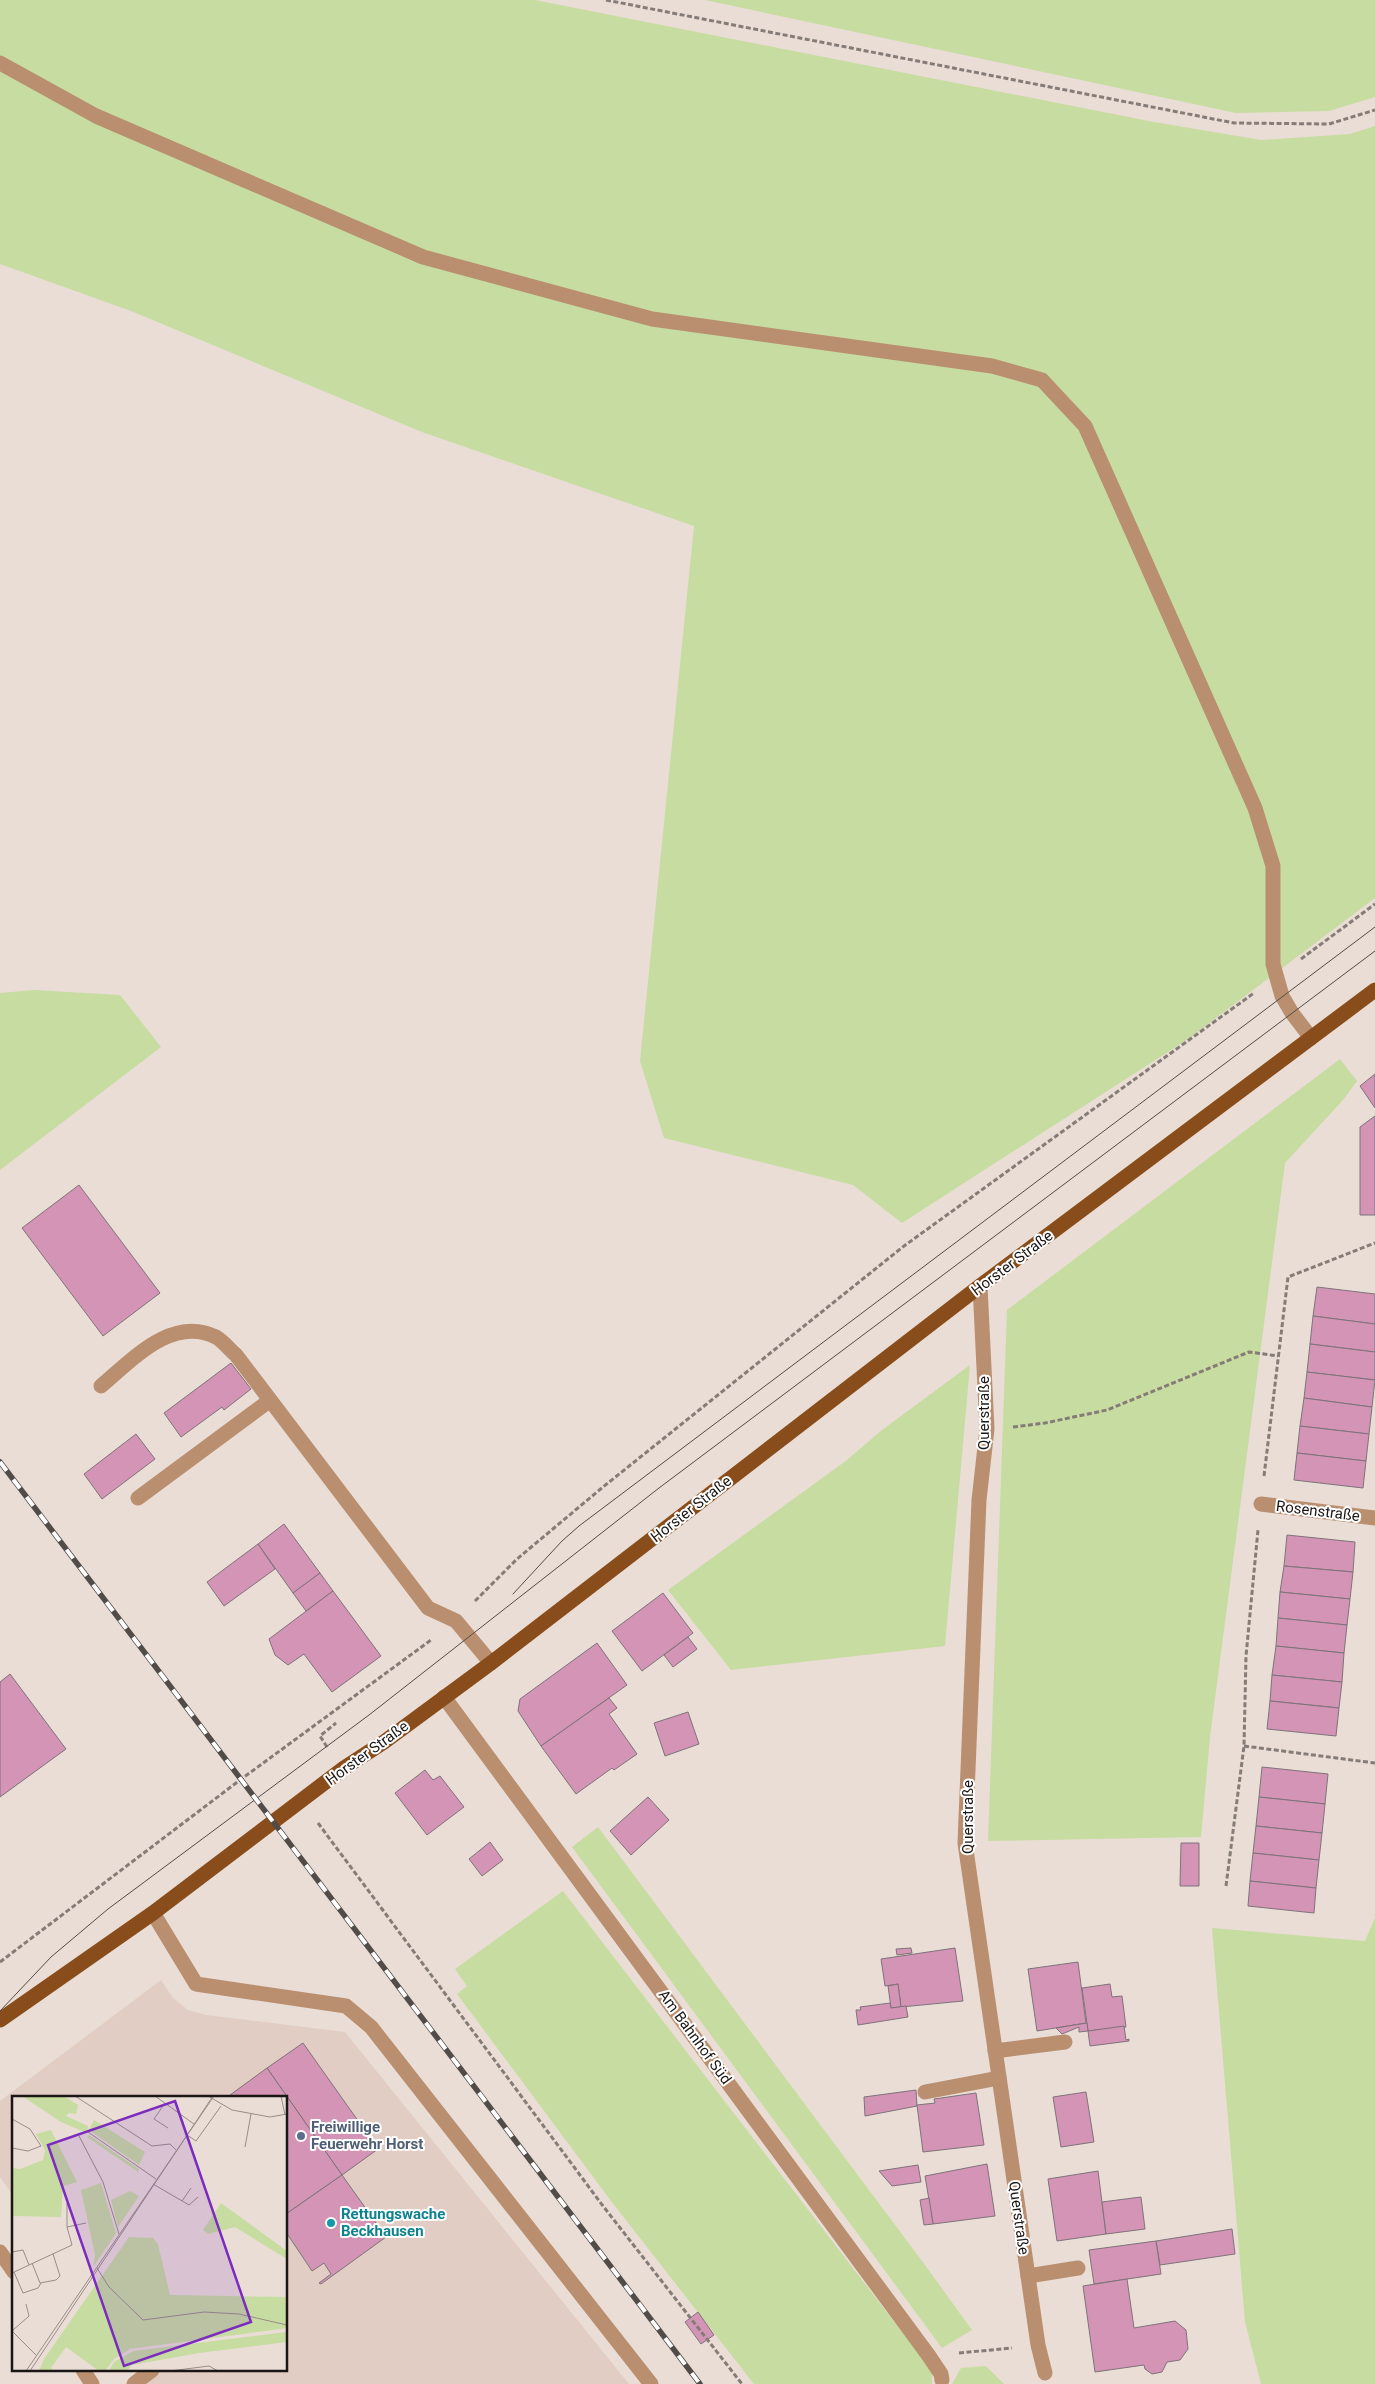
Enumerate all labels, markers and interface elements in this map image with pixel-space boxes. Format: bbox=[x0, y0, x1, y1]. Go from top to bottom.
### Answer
street label: Horster Straße bbox=[968, 1226, 1056, 1299]
street label: Querstraße bbox=[975, 1376, 993, 1450]
street label: Horster Straße bbox=[647, 1472, 735, 1546]
street label: Rosenstraße bbox=[1275, 1497, 1361, 1525]
street label: Horster Straße bbox=[322, 1717, 412, 1789]
street label: Querstraße bbox=[959, 1780, 977, 1854]
street label: Am Bahnhof Süd bbox=[655, 1986, 735, 2088]
inset map bbox=[12, 2096, 288, 2372]
place label: Freiwillige Feuerwehr Horst bbox=[311, 2118, 423, 2153]
marker: Freiwillige Feuerwehr Horst bbox=[295, 2130, 307, 2142]
street label: Querstraße bbox=[1005, 2180, 1033, 2256]
place label: Rettungswache Beckhausen bbox=[341, 2205, 445, 2240]
marker: Rettungswache Beckhausen bbox=[325, 2217, 337, 2229]

